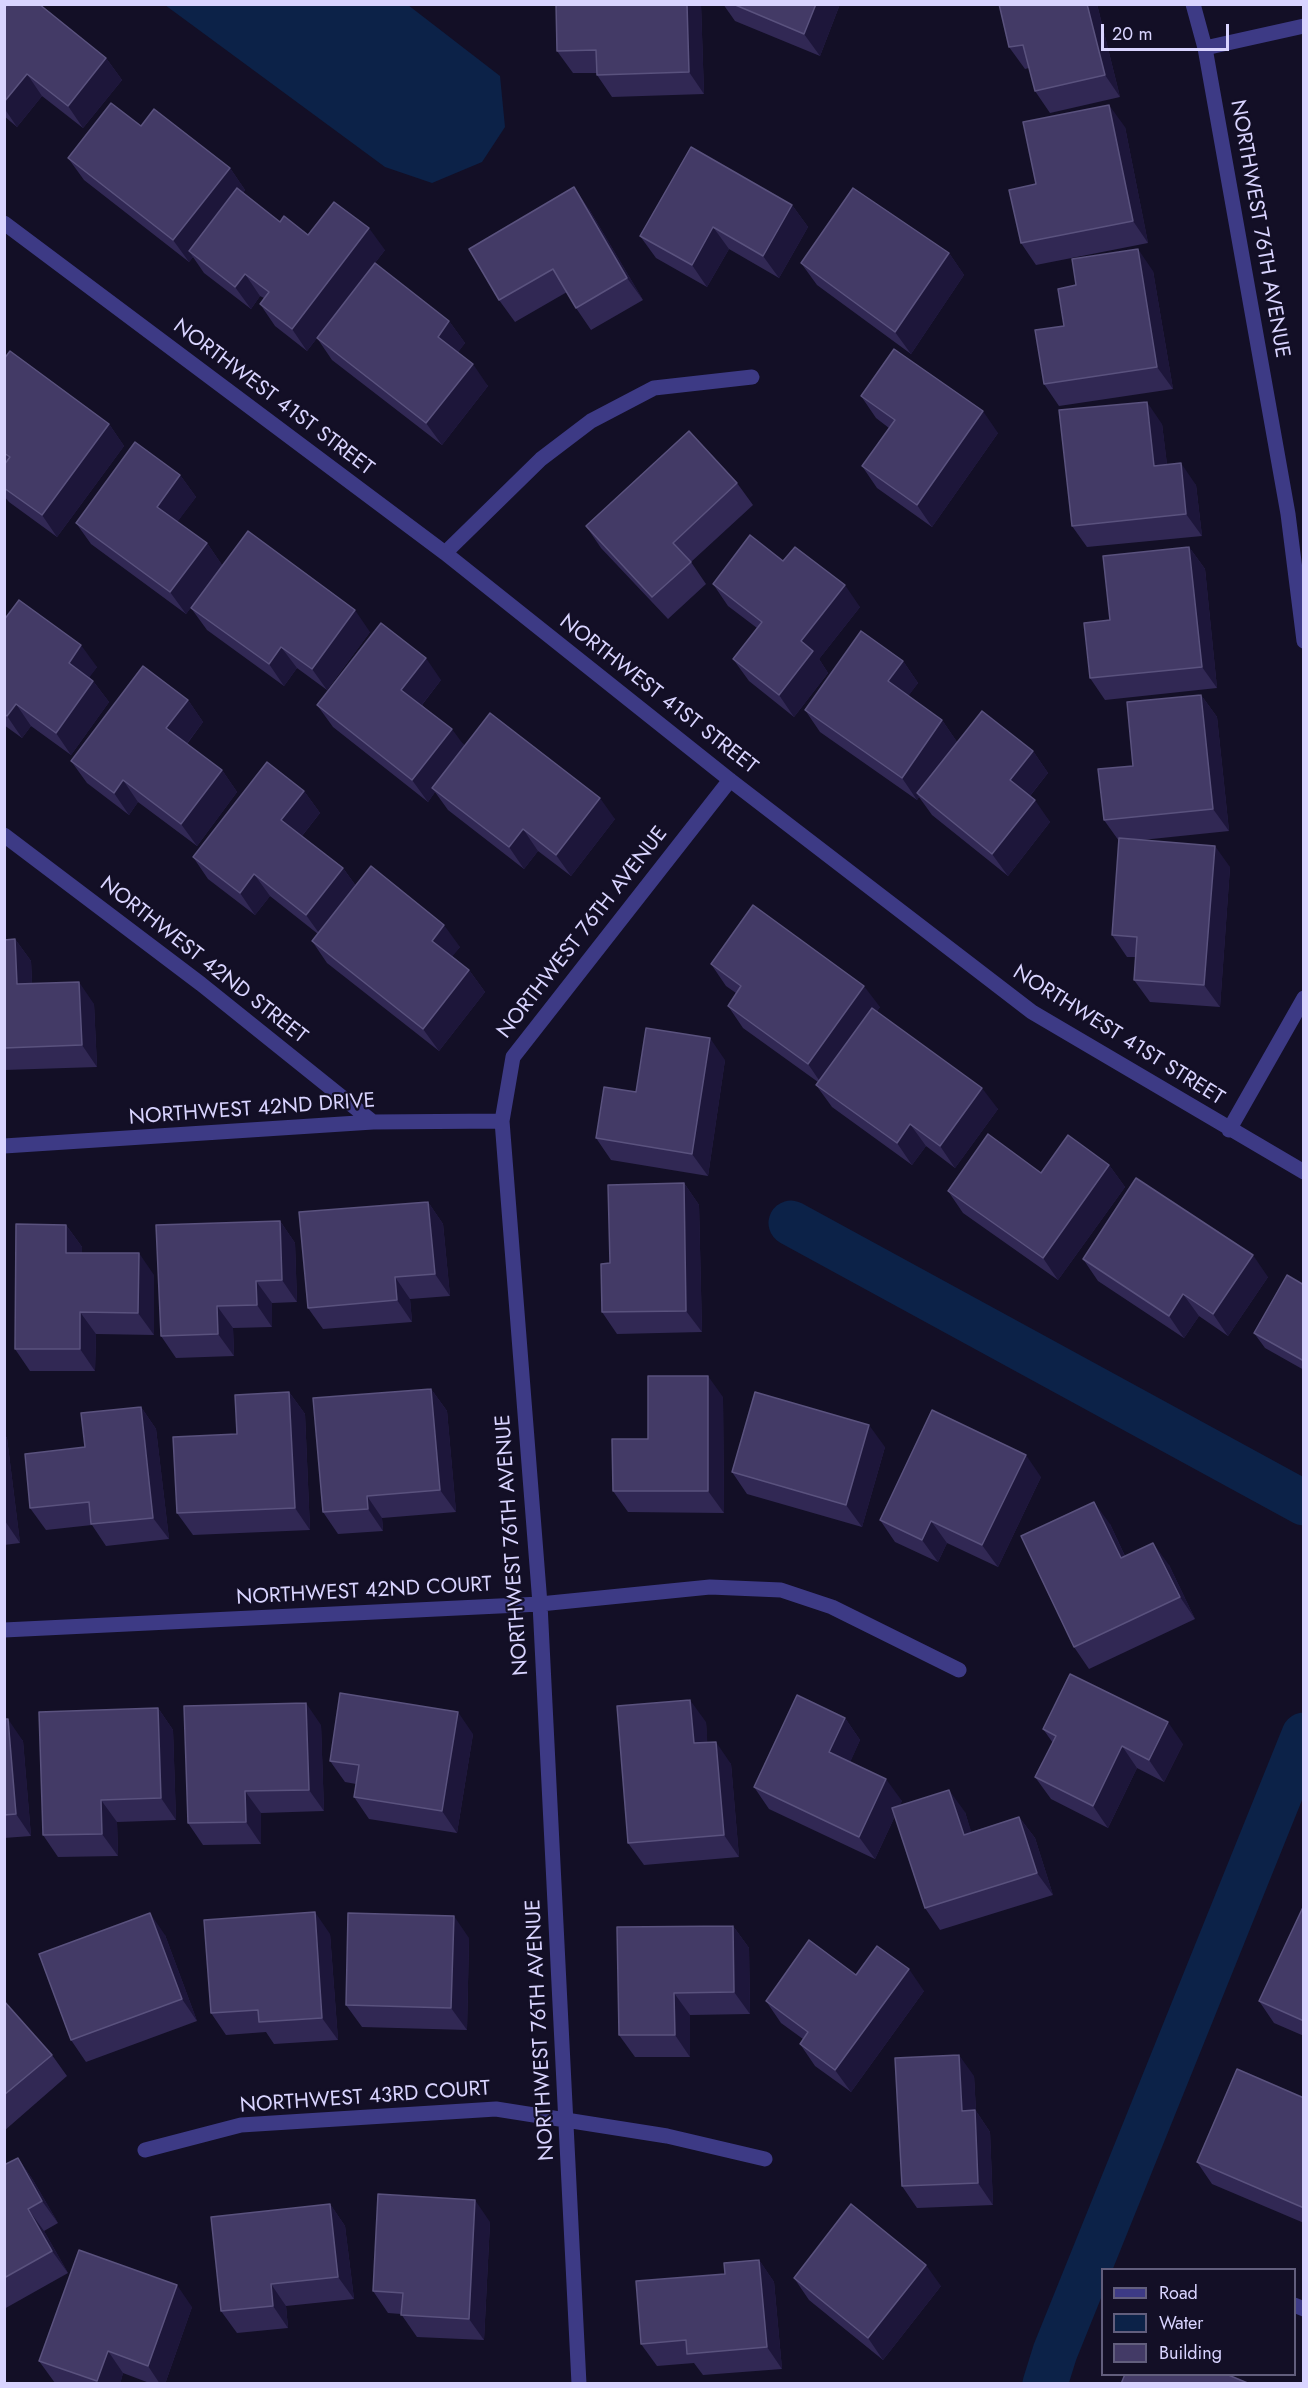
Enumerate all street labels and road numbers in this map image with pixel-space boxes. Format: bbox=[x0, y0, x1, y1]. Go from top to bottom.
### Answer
street label: NORTHWEST 76TH AVENUE bbox=[1224, 98, 1294, 360]
street label: NORTHWEST 41ST STREET bbox=[168, 314, 378, 482]
street label: NORTHWEST 41ST STREET bbox=[554, 610, 762, 780]
street label: NORTHWEST 76TH AVENUE bbox=[493, 822, 673, 1044]
street label: NORTHWEST 42ND STREET bbox=[94, 872, 312, 1050]
street label: NORTHWEST 41ST STREET bbox=[1008, 961, 1228, 1111]
street label: NORTHWEST 42ND DRIVE bbox=[128, 1089, 376, 1131]
street label: NORTHWEST 76TH AVENUE bbox=[491, 1414, 535, 1676]
street label: NORTHWEST 42ND COURT bbox=[236, 1573, 492, 1611]
street label: NORTHWEST 76TH AVENUE bbox=[522, 1899, 560, 2161]
street label: NORTHWEST 43RD COURT bbox=[239, 2077, 491, 2119]

